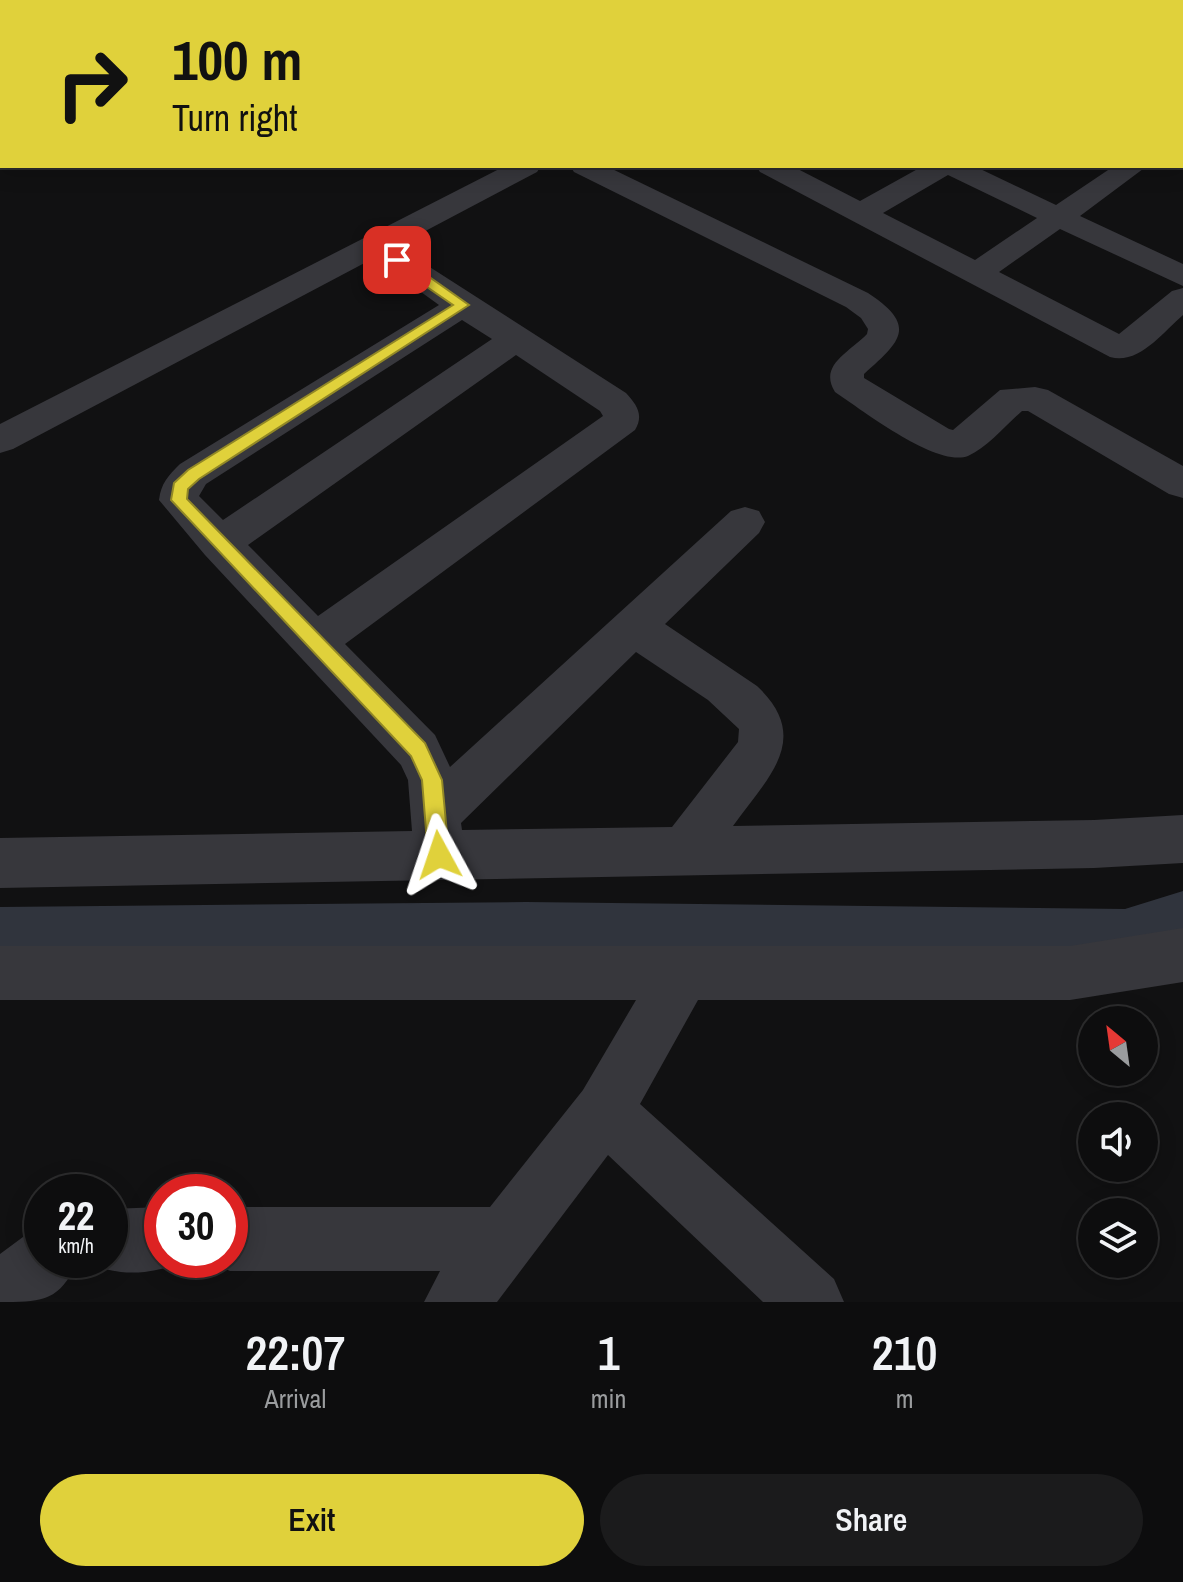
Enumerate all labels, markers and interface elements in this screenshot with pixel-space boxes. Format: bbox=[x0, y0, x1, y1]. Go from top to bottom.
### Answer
text: 100 m bbox=[172, 22, 302, 97]
icon: right bbox=[40, 32, 144, 136]
text: Turn right bbox=[172, 94, 297, 142]
pin bbox=[363, 226, 431, 294]
icon: arrive bbox=[375, 238, 419, 282]
position arrow bbox=[397, 813, 481, 897]
north arrow bbox=[1078, 1006, 1158, 1086]
map controls bbox=[1078, 1006, 1158, 1278]
button: sound bbox=[1078, 1102, 1158, 1182]
speed limit sign: 30 bbox=[144, 1174, 248, 1278]
text: 22 bbox=[58, 1189, 94, 1242]
button: layers bbox=[1078, 1198, 1158, 1278]
text: km/h bbox=[58, 1232, 94, 1259]
text: 22:07 bbox=[245, 1320, 345, 1385]
text: 1 bbox=[598, 1320, 620, 1385]
text: 210 bbox=[872, 1320, 938, 1385]
text: Arrival bbox=[265, 1381, 326, 1416]
text: min bbox=[591, 1381, 626, 1416]
text: m bbox=[896, 1381, 914, 1416]
button: Exit bbox=[40, 1474, 584, 1566]
button: Share bbox=[600, 1474, 1143, 1566]

